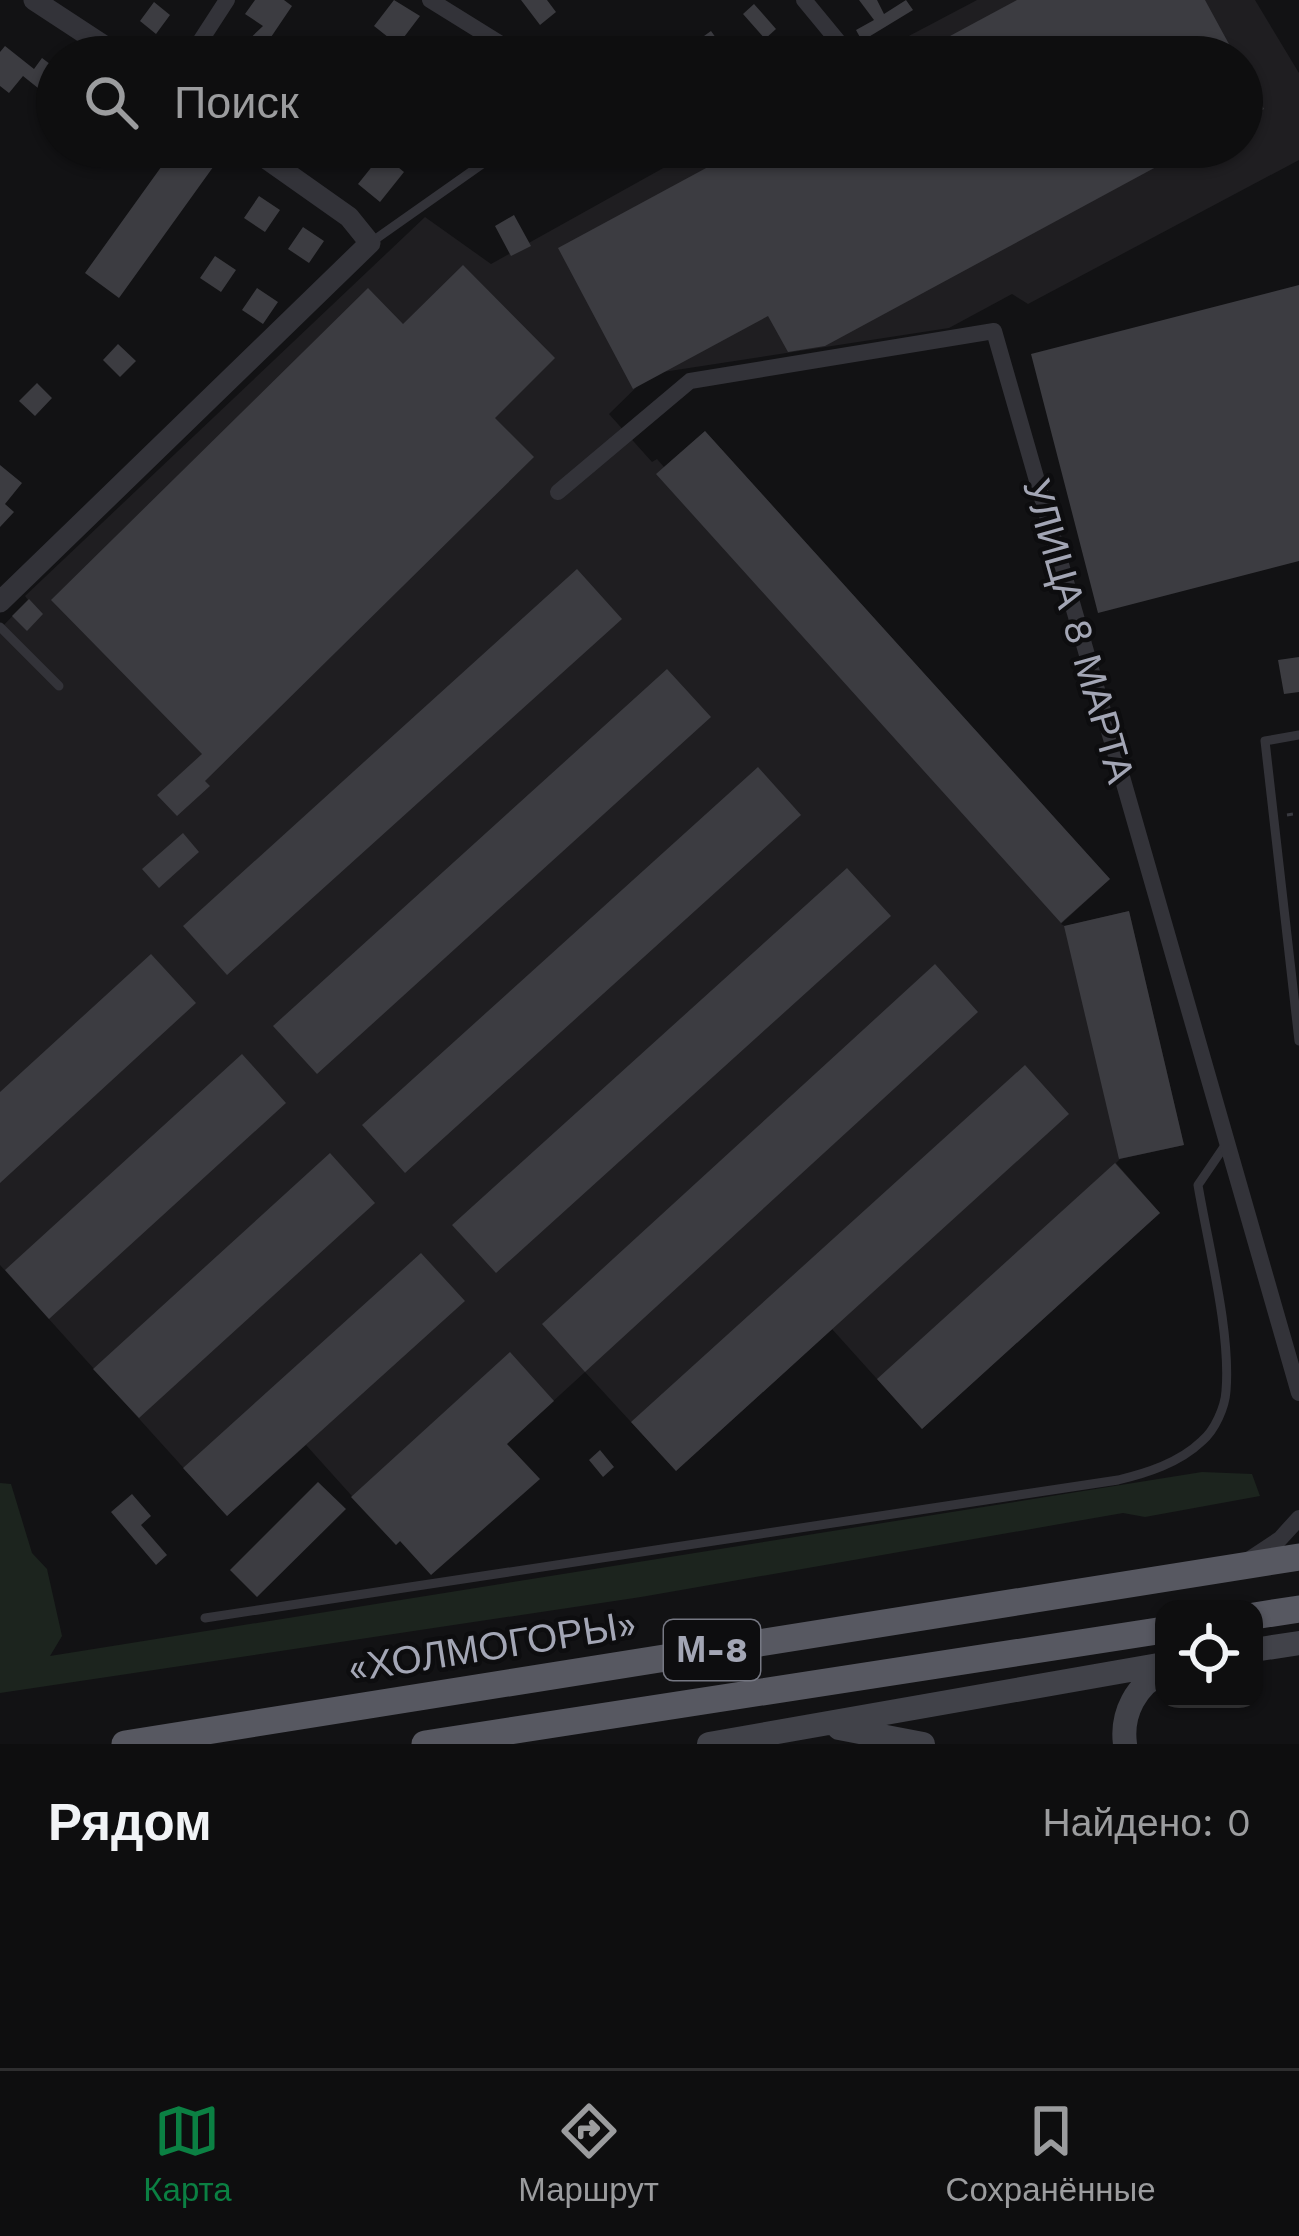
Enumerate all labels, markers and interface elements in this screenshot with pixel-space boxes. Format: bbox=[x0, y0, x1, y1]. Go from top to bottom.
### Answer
search box bbox=[36, 36, 1263, 168]
icon: search bbox=[78, 69, 144, 135]
text: Поиск bbox=[174, 76, 299, 129]
street label: УЛИЦА 8 МАРТА bbox=[1014, 474, 1144, 788]
map controls bbox=[1155, 1600, 1263, 1708]
button: locate bbox=[1155, 1600, 1263, 1708]
street label: «ХОЛМОГОРЫ» bbox=[345, 1601, 639, 1691]
road number: М-8 bbox=[664, 1620, 760, 1680]
text: Рядом bbox=[48, 1793, 212, 1852]
text: Найдено: 0 bbox=[1043, 1800, 1251, 1845]
tab: Карта bbox=[143, 2098, 232, 2209]
tab: Маршрут bbox=[518, 2098, 659, 2209]
tab: Сохранённые bbox=[946, 2098, 1156, 2209]

